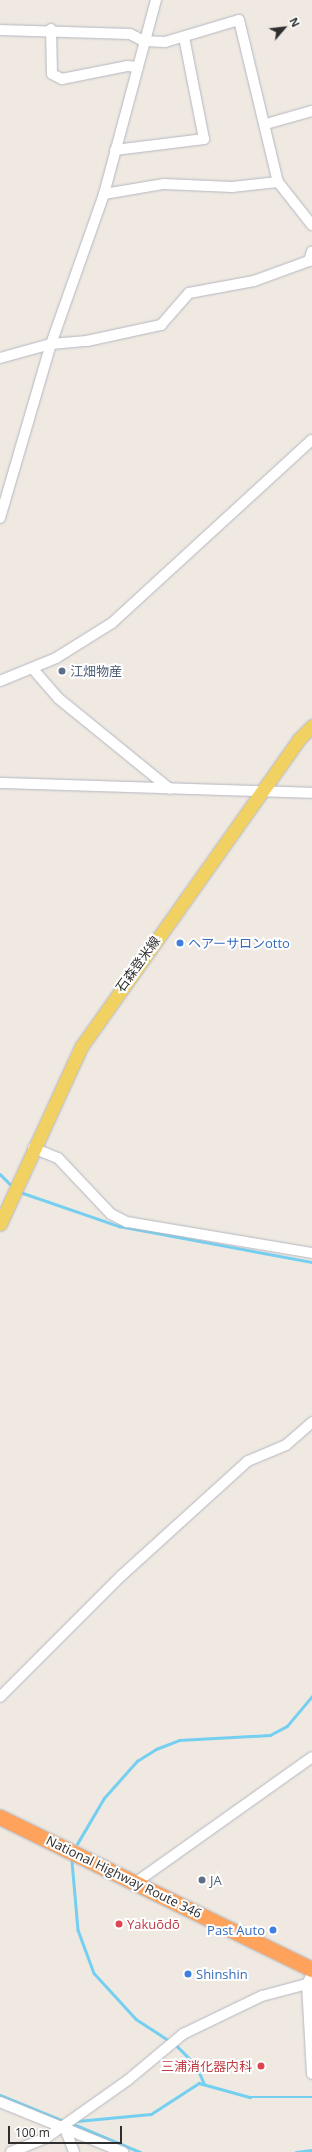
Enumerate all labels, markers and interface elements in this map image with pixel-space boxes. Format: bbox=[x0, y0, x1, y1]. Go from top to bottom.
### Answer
north arrow bbox=[264, 8, 304, 48]
text: N bbox=[286, 15, 304, 30]
place label: 江畑物産 bbox=[70, 663, 122, 679]
marker: 江畑物産 bbox=[57, 666, 67, 676]
street label: 石森登米線 bbox=[113, 933, 163, 995]
place label: ヘアーサロンotto bbox=[188, 935, 290, 951]
marker: ヘアーサロンotto bbox=[175, 938, 185, 948]
street label: National Highway Route 346 bbox=[44, 1832, 204, 1922]
place label: JA bbox=[210, 1872, 222, 1888]
marker: JA bbox=[197, 1875, 207, 1885]
place label: Yakuōdō bbox=[127, 1916, 180, 1932]
marker: Yakuōdō bbox=[114, 1919, 124, 1929]
place label: Past Auto bbox=[207, 1922, 265, 1938]
marker: Past Auto bbox=[268, 1925, 278, 1935]
place label: Shinshin bbox=[196, 1966, 248, 1982]
marker: Shinshin bbox=[183, 1969, 193, 1979]
place label: 三浦消化器内科 bbox=[161, 2058, 252, 2074]
marker: 三浦消化器内科 bbox=[255, 2060, 267, 2072]
scale bar bbox=[10, 2118, 124, 2144]
text: 100 m bbox=[15, 2124, 50, 2141]

